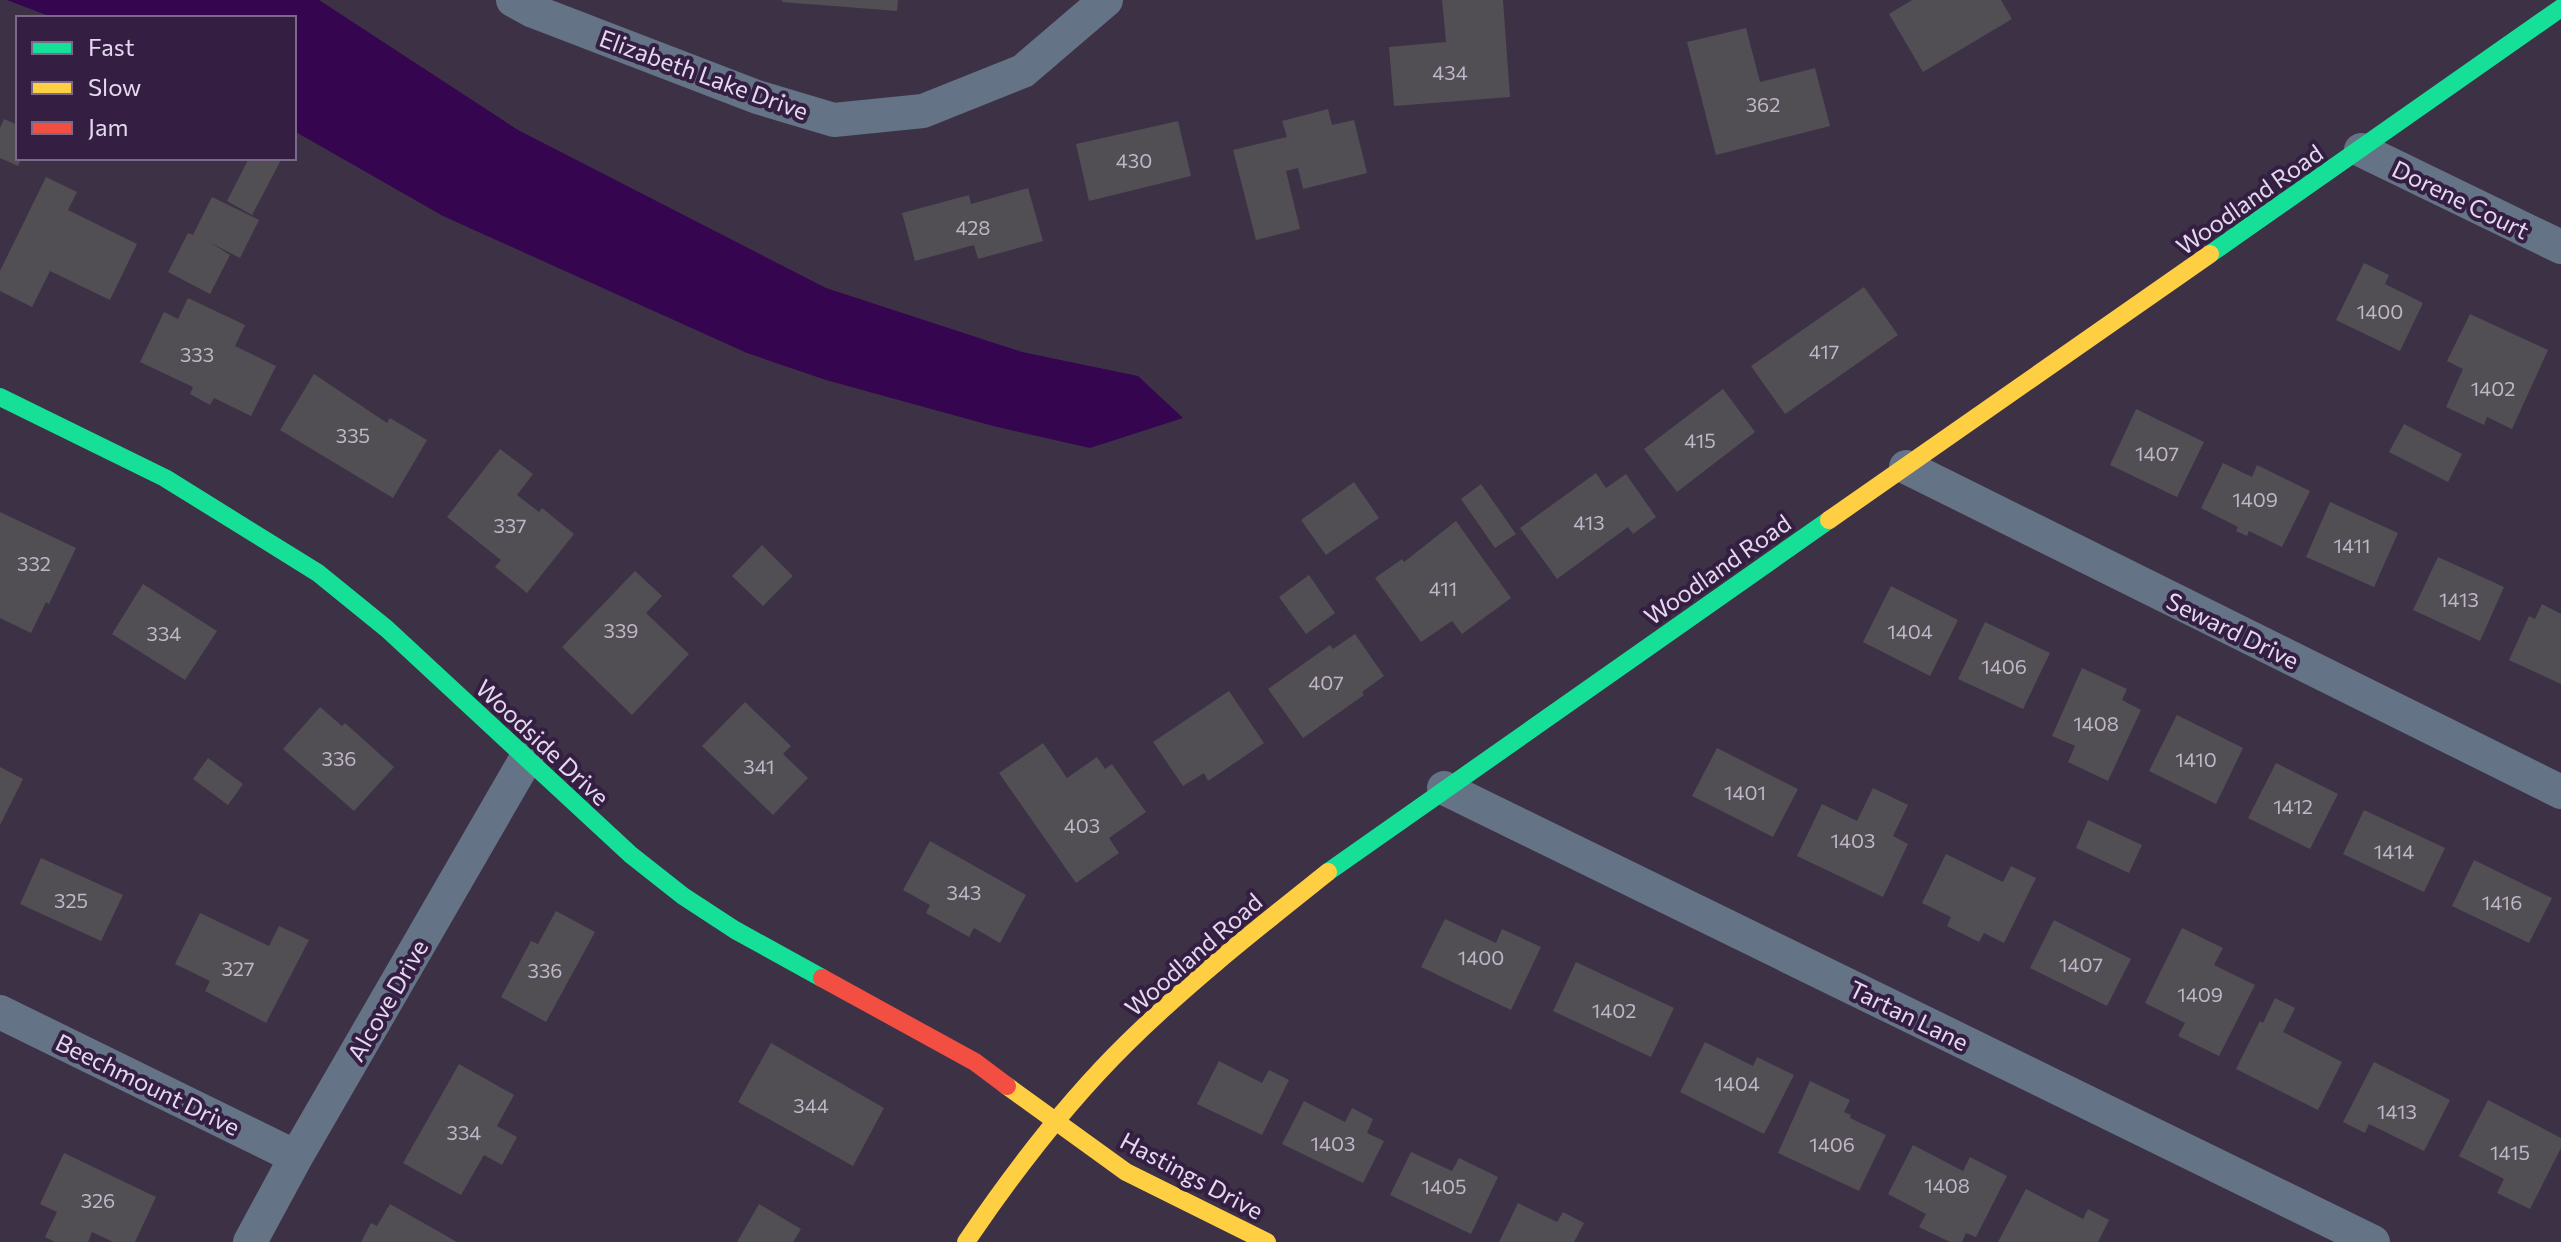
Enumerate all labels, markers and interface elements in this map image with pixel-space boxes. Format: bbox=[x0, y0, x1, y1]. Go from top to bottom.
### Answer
legend bbox=[16, 16, 296, 160]
street label: Elizabeth Lake Drive bbox=[596, 23, 812, 125]
text: Fast bbox=[88, 32, 135, 61]
house number: 434 bbox=[1432, 60, 1468, 84]
text: Slow bbox=[88, 72, 141, 101]
house number: 362 bbox=[1746, 92, 1780, 116]
text: Jam bbox=[88, 112, 128, 141]
street label: Woodland Road bbox=[2170, 138, 2328, 260]
house number: 430 bbox=[1116, 148, 1152, 172]
street label: Dorene Court bbox=[2388, 153, 2534, 245]
house number: 428 bbox=[956, 215, 990, 239]
house number: 1400 bbox=[2357, 299, 2403, 323]
house number: 417 bbox=[1809, 339, 1839, 363]
house number: 333 bbox=[180, 342, 214, 366]
house number: 1402 bbox=[2471, 376, 2515, 400]
house number: 335 bbox=[336, 423, 370, 447]
house number: 415 bbox=[1684, 428, 1716, 452]
house number: 1407 bbox=[2135, 441, 2179, 465]
house number: 1409 bbox=[2232, 487, 2278, 511]
street label: Woodland Road bbox=[1638, 508, 1796, 630]
house number: 413 bbox=[1573, 510, 1605, 534]
house number: 337 bbox=[493, 513, 527, 537]
house number: 1411 bbox=[2333, 533, 2371, 557]
house number: 332 bbox=[17, 551, 51, 575]
house number: 411 bbox=[1429, 576, 1457, 600]
street label: Seward Drive bbox=[2162, 585, 2304, 675]
house number: 1413 bbox=[2439, 587, 2479, 611]
house number: 339 bbox=[604, 618, 638, 642]
house number: 1404 bbox=[1887, 619, 1933, 643]
house number: 334 bbox=[147, 621, 181, 645]
house number: 1406 bbox=[1981, 654, 2027, 678]
house number: 407 bbox=[1308, 670, 1344, 694]
street label: Woodside Drive bbox=[470, 673, 616, 811]
house number: 1408 bbox=[2073, 711, 2119, 735]
house number: 336 bbox=[322, 746, 356, 770]
house number: 1410 bbox=[2175, 747, 2217, 771]
house number: 341 bbox=[743, 754, 775, 778]
house number: 1401 bbox=[1724, 780, 1766, 804]
house number: 1412 bbox=[2273, 794, 2313, 818]
house number: 403 bbox=[1064, 813, 1100, 837]
house number: 1403 bbox=[1831, 828, 1875, 852]
house number: 1414 bbox=[2374, 839, 2414, 863]
house number: 343 bbox=[947, 880, 981, 904]
street label: Woodland Road bbox=[1118, 887, 1268, 1021]
house number: 325 bbox=[54, 888, 88, 912]
house number: 1416 bbox=[2482, 890, 2522, 914]
street label: Alcove Drive bbox=[341, 934, 433, 1066]
house number: 1400 bbox=[1458, 945, 1504, 969]
house number: 1407 bbox=[2059, 952, 2103, 976]
house number: 327 bbox=[222, 956, 254, 980]
house number: 336 bbox=[528, 958, 562, 982]
street label: Tartan Lane bbox=[1845, 974, 1973, 1056]
house number: 1409 bbox=[2177, 982, 2223, 1006]
house number: 1402 bbox=[1592, 998, 1636, 1022]
street label: Beechmount Drive bbox=[51, 1027, 245, 1141]
house number: 1404 bbox=[1714, 1071, 1760, 1095]
house number: 344 bbox=[793, 1093, 829, 1117]
house number: 1413 bbox=[2377, 1099, 2417, 1123]
house number: 334 bbox=[447, 1120, 481, 1144]
street label: Hastings Drive bbox=[1116, 1125, 1268, 1225]
house number: 1403 bbox=[1311, 1131, 1355, 1155]
house number: 1406 bbox=[1809, 1132, 1855, 1156]
house number: 1415 bbox=[2490, 1140, 2530, 1164]
house number: 1408 bbox=[1924, 1173, 1970, 1197]
house number: 1405 bbox=[1421, 1174, 1467, 1198]
house number: 326 bbox=[81, 1188, 115, 1212]

